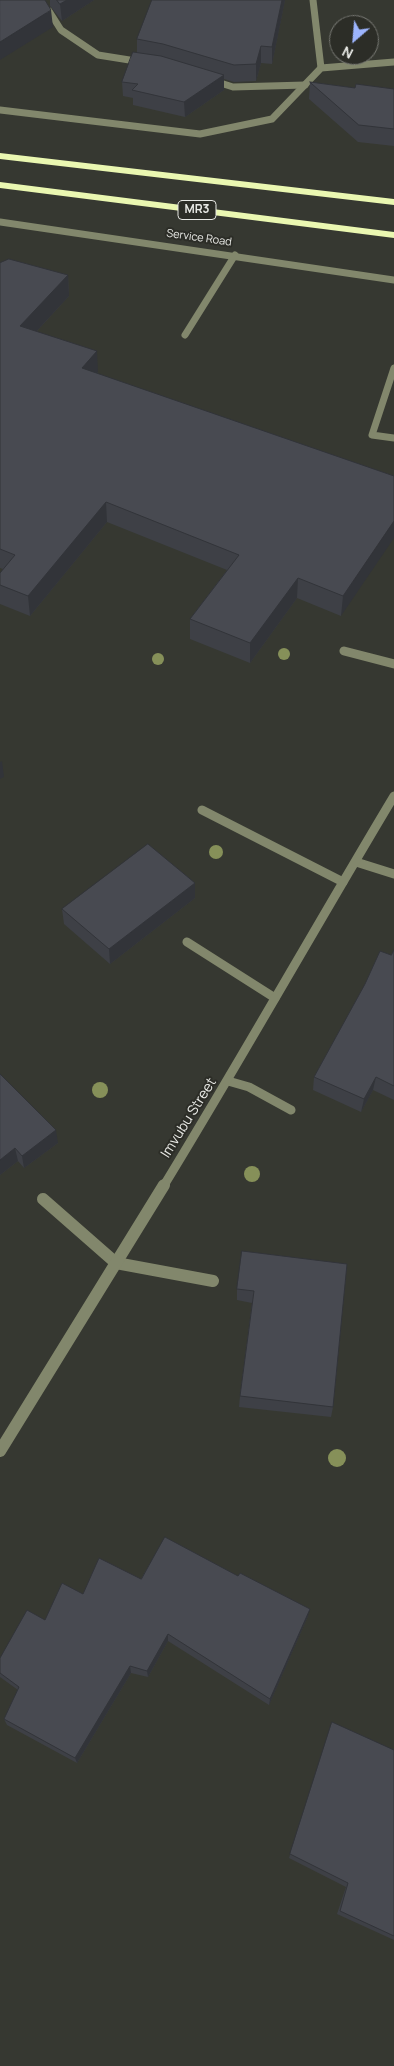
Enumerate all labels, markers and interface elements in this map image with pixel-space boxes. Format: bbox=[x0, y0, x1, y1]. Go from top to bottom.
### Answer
north arrow bbox=[329, 15, 379, 65]
text: N bbox=[339, 42, 356, 64]
road number: MR3 bbox=[178, 200, 216, 220]
street label: Service Road bbox=[165, 227, 233, 249]
street label: Imvubu Street bbox=[158, 1075, 220, 1161]

